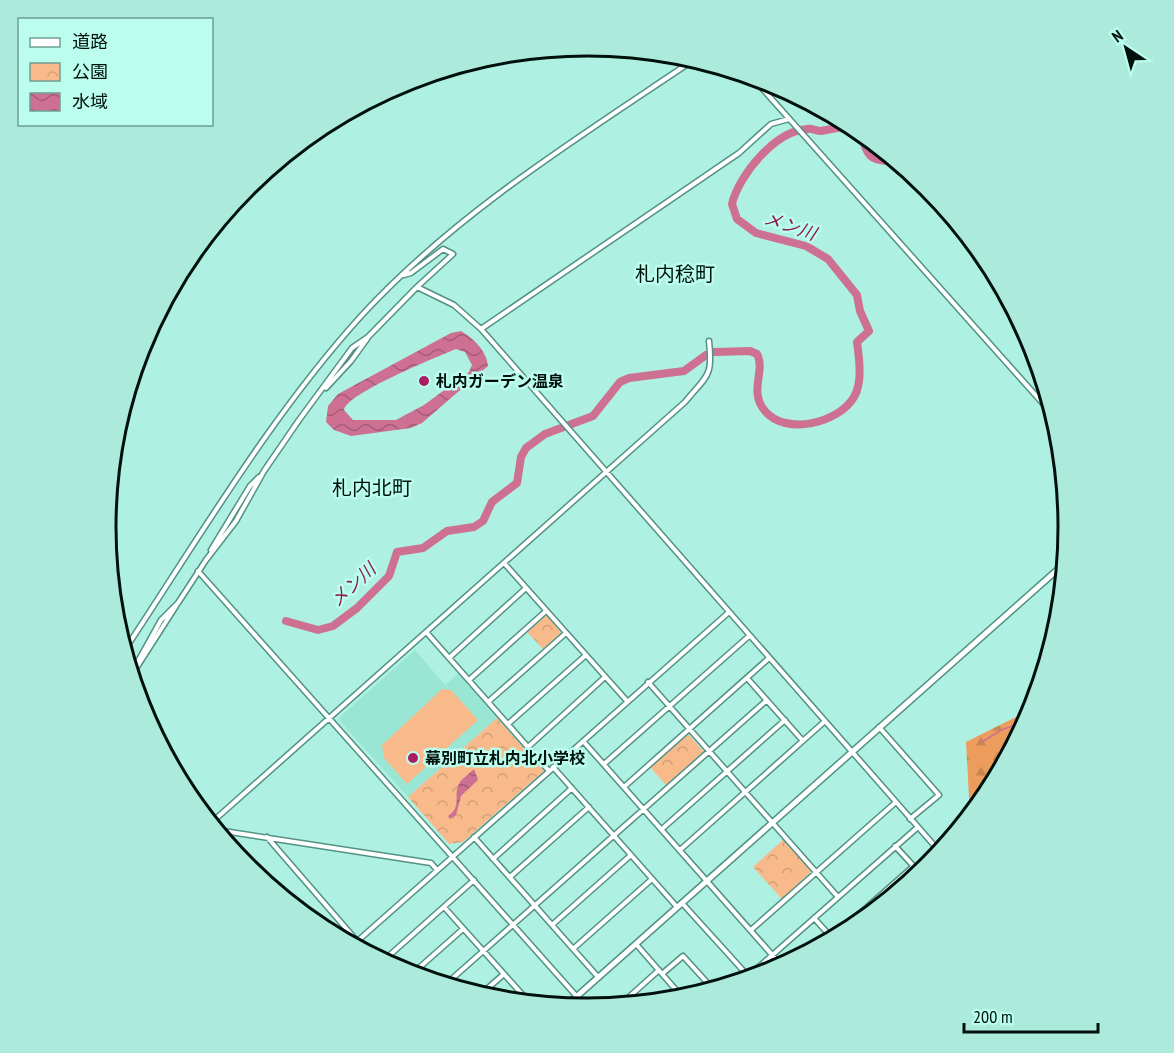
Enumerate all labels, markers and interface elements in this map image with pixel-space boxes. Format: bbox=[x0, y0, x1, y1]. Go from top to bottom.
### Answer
legend bbox=[18, 18, 213, 126]
north arrow bbox=[1096, 18, 1156, 78]
text: N bbox=[1108, 25, 1127, 46]
text: 道路 bbox=[72, 30, 108, 53]
text: 公園 bbox=[72, 60, 108, 83]
text: 水域 bbox=[72, 90, 108, 113]
water label: メン川 bbox=[761, 206, 821, 246]
district label: 札内稔町 bbox=[635, 261, 715, 287]
place label: 札内ガーデン温泉 bbox=[436, 371, 564, 391]
marker: 札内ガーデン温泉 bbox=[417, 374, 431, 388]
district label: 札内北町 bbox=[332, 475, 412, 501]
water label: メン川 bbox=[325, 556, 382, 611]
place label: 幕別町立札内北小学校 bbox=[425, 748, 585, 768]
marker: 幕別町立札内北小学校 bbox=[406, 751, 420, 765]
scale bar bbox=[964, 996, 1098, 1034]
text: 200 m bbox=[973, 1005, 1013, 1028]

